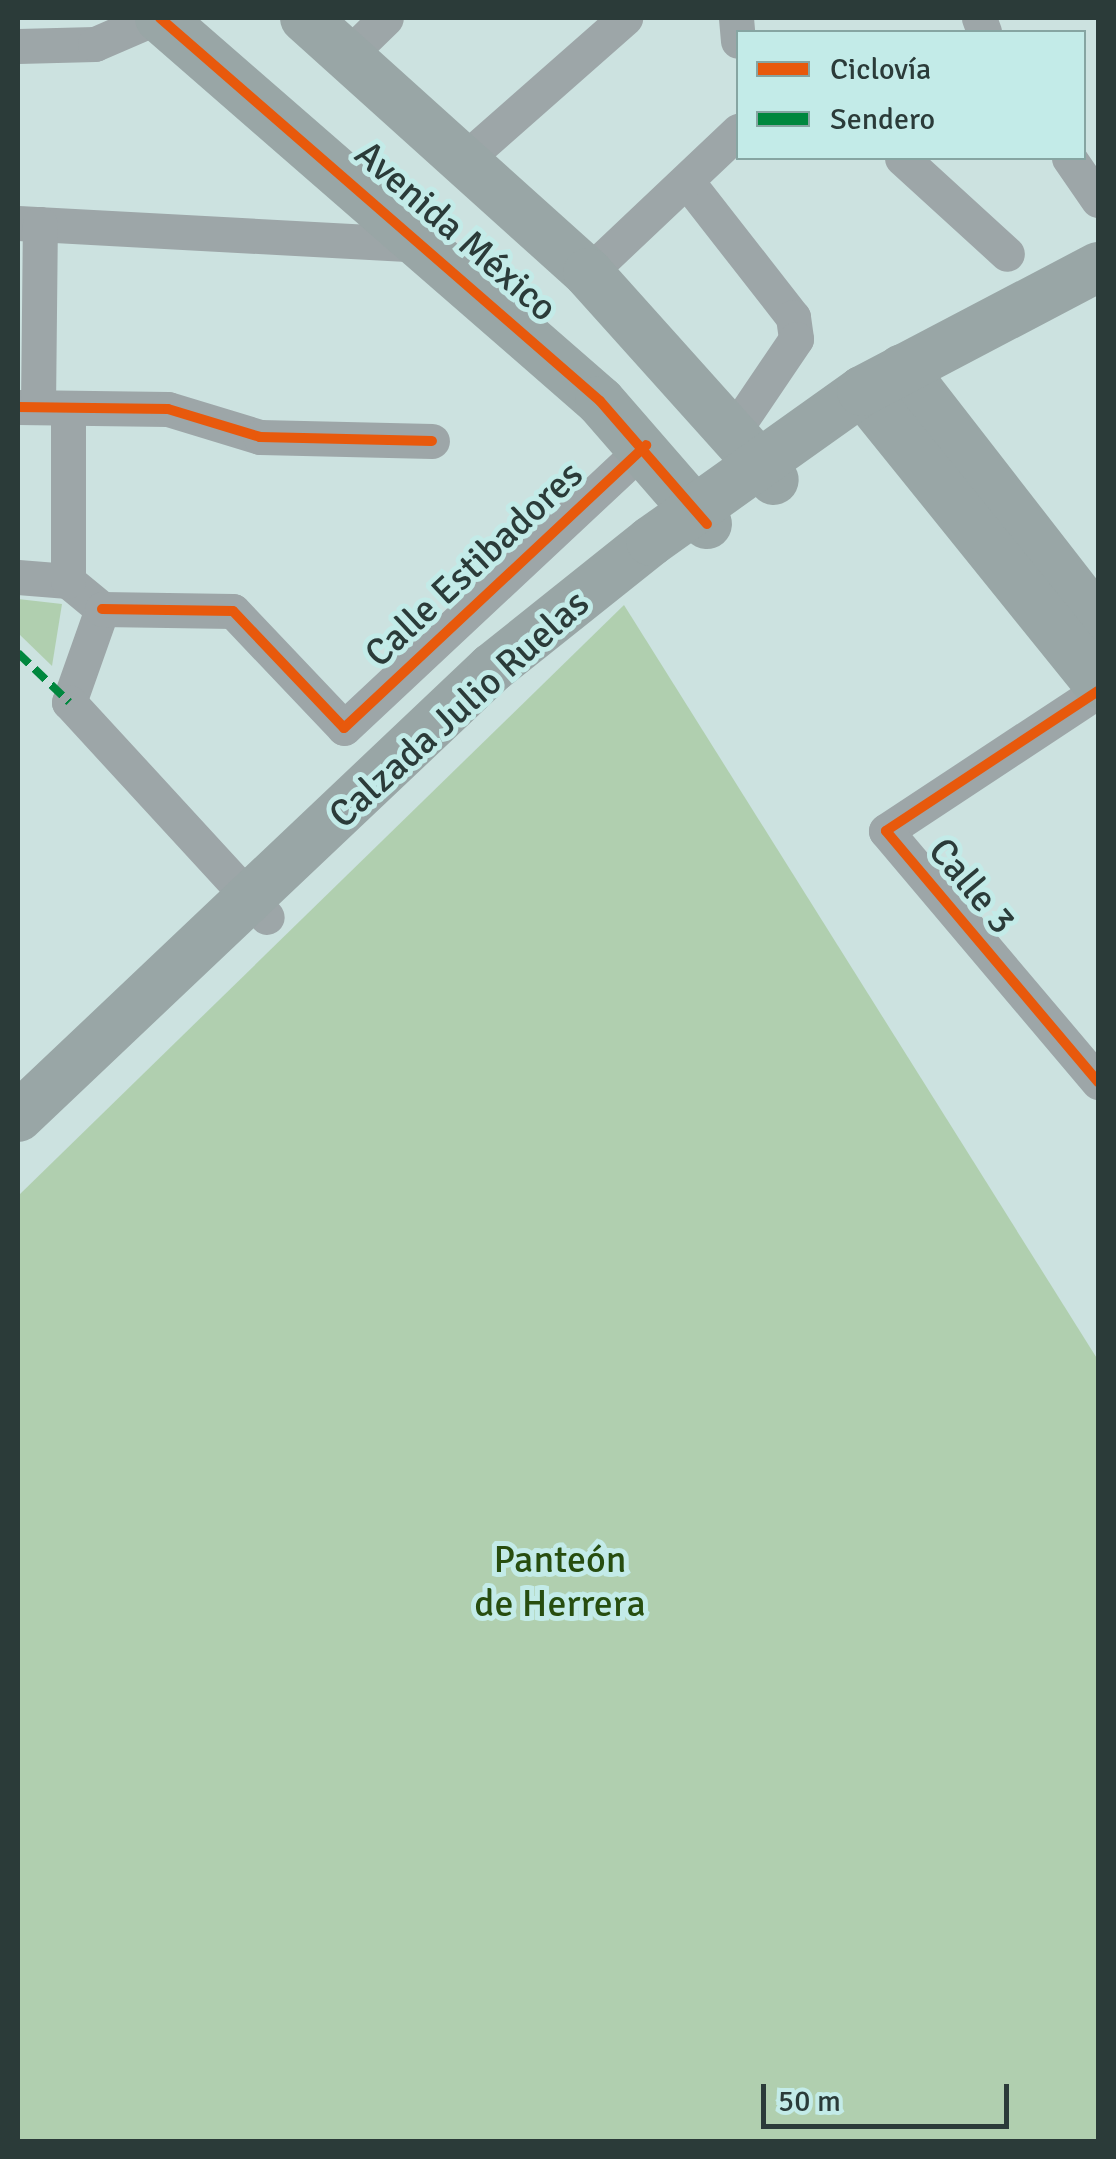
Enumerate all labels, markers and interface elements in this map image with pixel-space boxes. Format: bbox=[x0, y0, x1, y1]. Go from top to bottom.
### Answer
legend bbox=[736, 30, 1086, 160]
text: Ciclovía bbox=[830, 51, 931, 88]
text: Sendero bbox=[830, 101, 935, 138]
street label: Avenida México bbox=[346, 131, 566, 331]
street label: Calle Estibadores bbox=[356, 452, 592, 676]
street label: Calzada Julio Ruelas bbox=[320, 580, 598, 838]
street label: Calle 3 bbox=[919, 829, 1025, 943]
park label: Panteón de Herrera bbox=[474, 1537, 646, 1626]
scale bar bbox=[766, 2064, 1014, 2126]
text: 50 m bbox=[778, 2083, 841, 2120]

